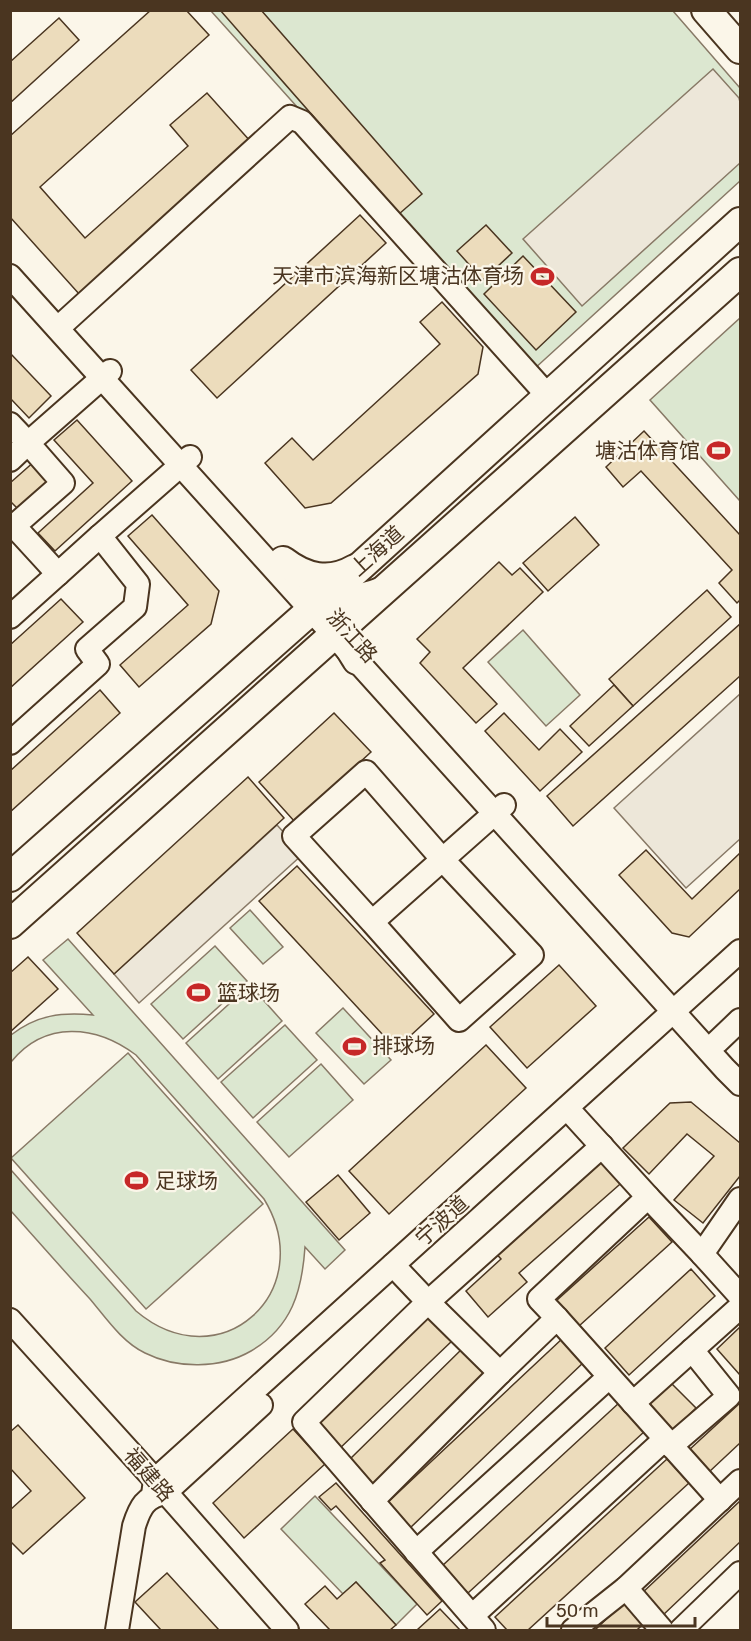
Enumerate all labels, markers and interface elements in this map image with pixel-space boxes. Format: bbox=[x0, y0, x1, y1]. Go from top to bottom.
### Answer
place label: 天津市滨海新区塘沽体育场 bbox=[272, 263, 524, 288]
sports icon: 天津市滨海新区塘沽体育场 bbox=[529, 263, 555, 289]
place label: 塘沽体育馆 bbox=[595, 438, 700, 463]
sports icon: 塘沽体育馆 bbox=[705, 438, 731, 464]
street label: 上海道 bbox=[345, 520, 408, 581]
street label: 浙江路 bbox=[322, 604, 383, 667]
sports icon: 篮球场 bbox=[186, 980, 212, 1006]
place label: 篮球场 bbox=[217, 980, 280, 1005]
sports icon: 排球场 bbox=[341, 1033, 367, 1059]
place label: 排球场 bbox=[372, 1033, 435, 1058]
sports icon: 足球场 bbox=[124, 1168, 150, 1194]
place label: 足球场 bbox=[155, 1168, 218, 1193]
street label: 宁波道 bbox=[410, 1190, 473, 1251]
street label: 福建路 bbox=[119, 1443, 179, 1507]
scale bar bbox=[547, 1590, 696, 1628]
text: 50 m bbox=[556, 1600, 599, 1622]

